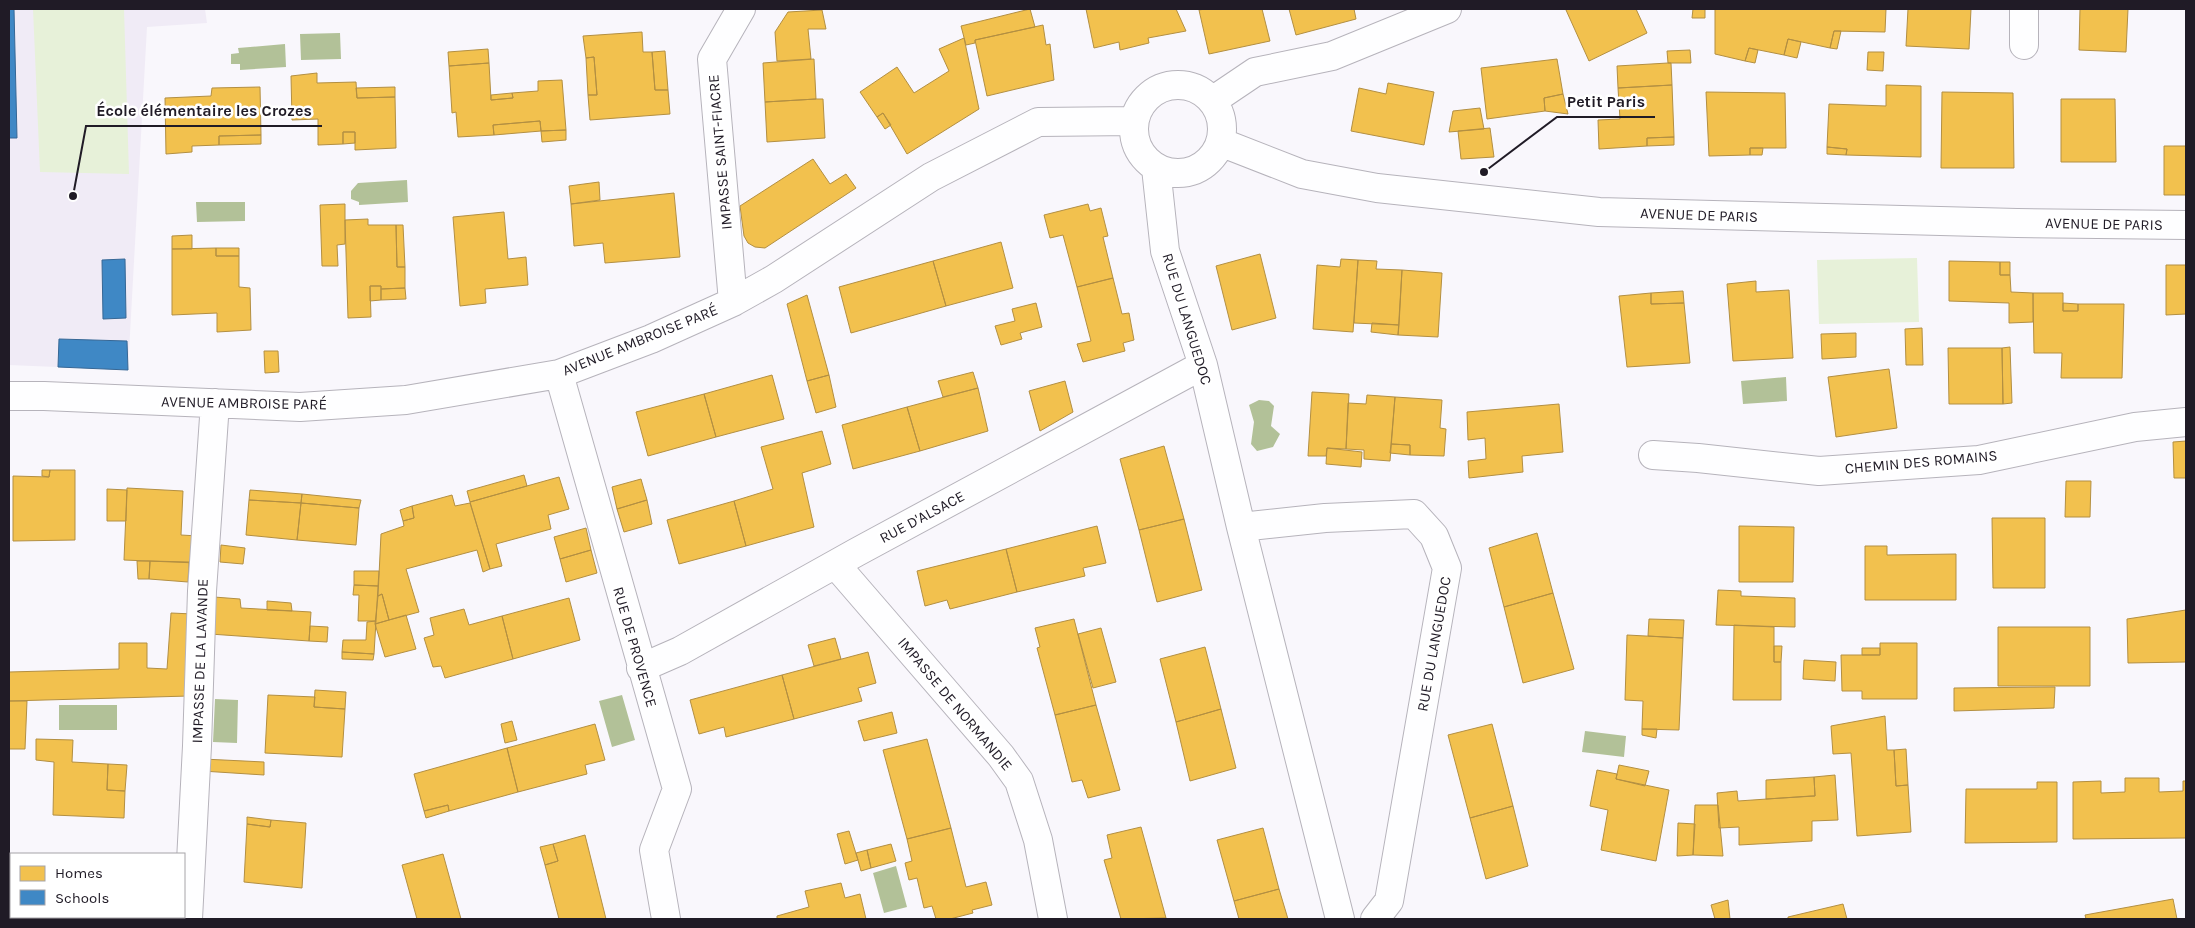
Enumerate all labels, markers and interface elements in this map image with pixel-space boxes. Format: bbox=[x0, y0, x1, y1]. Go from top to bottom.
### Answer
street label: IMPASSE SAINT-FIACRE bbox=[704, 74, 736, 230]
callout: Petit Paris bbox=[1557, 86, 1655, 117]
text: Petit Paris bbox=[1567, 92, 1645, 111]
callout: École élémentaire les Crozes bbox=[86, 95, 322, 126]
text: École élémentaire les Crozes bbox=[96, 101, 312, 120]
street label: AVENUE DE PARIS bbox=[1640, 204, 1758, 226]
street label: AVENUE DE PARIS bbox=[2045, 214, 2163, 234]
street label: RUE DU LANGUEDOC bbox=[1158, 251, 1216, 387]
street label: AVENUE AMBROISE PARÉ bbox=[560, 301, 720, 379]
street label: AVENUE AMBROISE PARÉ bbox=[161, 393, 327, 413]
street label: CHEMIN DES ROMAINS bbox=[1844, 446, 1998, 478]
street label: RUE D'ALSACE bbox=[876, 487, 968, 547]
street label: RUE DU LANGUEDOC bbox=[1413, 575, 1455, 713]
street label: IMPASSE DE LA LAVANDE bbox=[188, 578, 212, 744]
street label: RUE DE PROVENCE bbox=[609, 585, 661, 709]
street label: IMPASSE DE NORMANDIE bbox=[894, 634, 1016, 774]
legend bbox=[10, 853, 185, 918]
text: Homes bbox=[55, 864, 103, 882]
text: Schools bbox=[55, 889, 109, 907]

